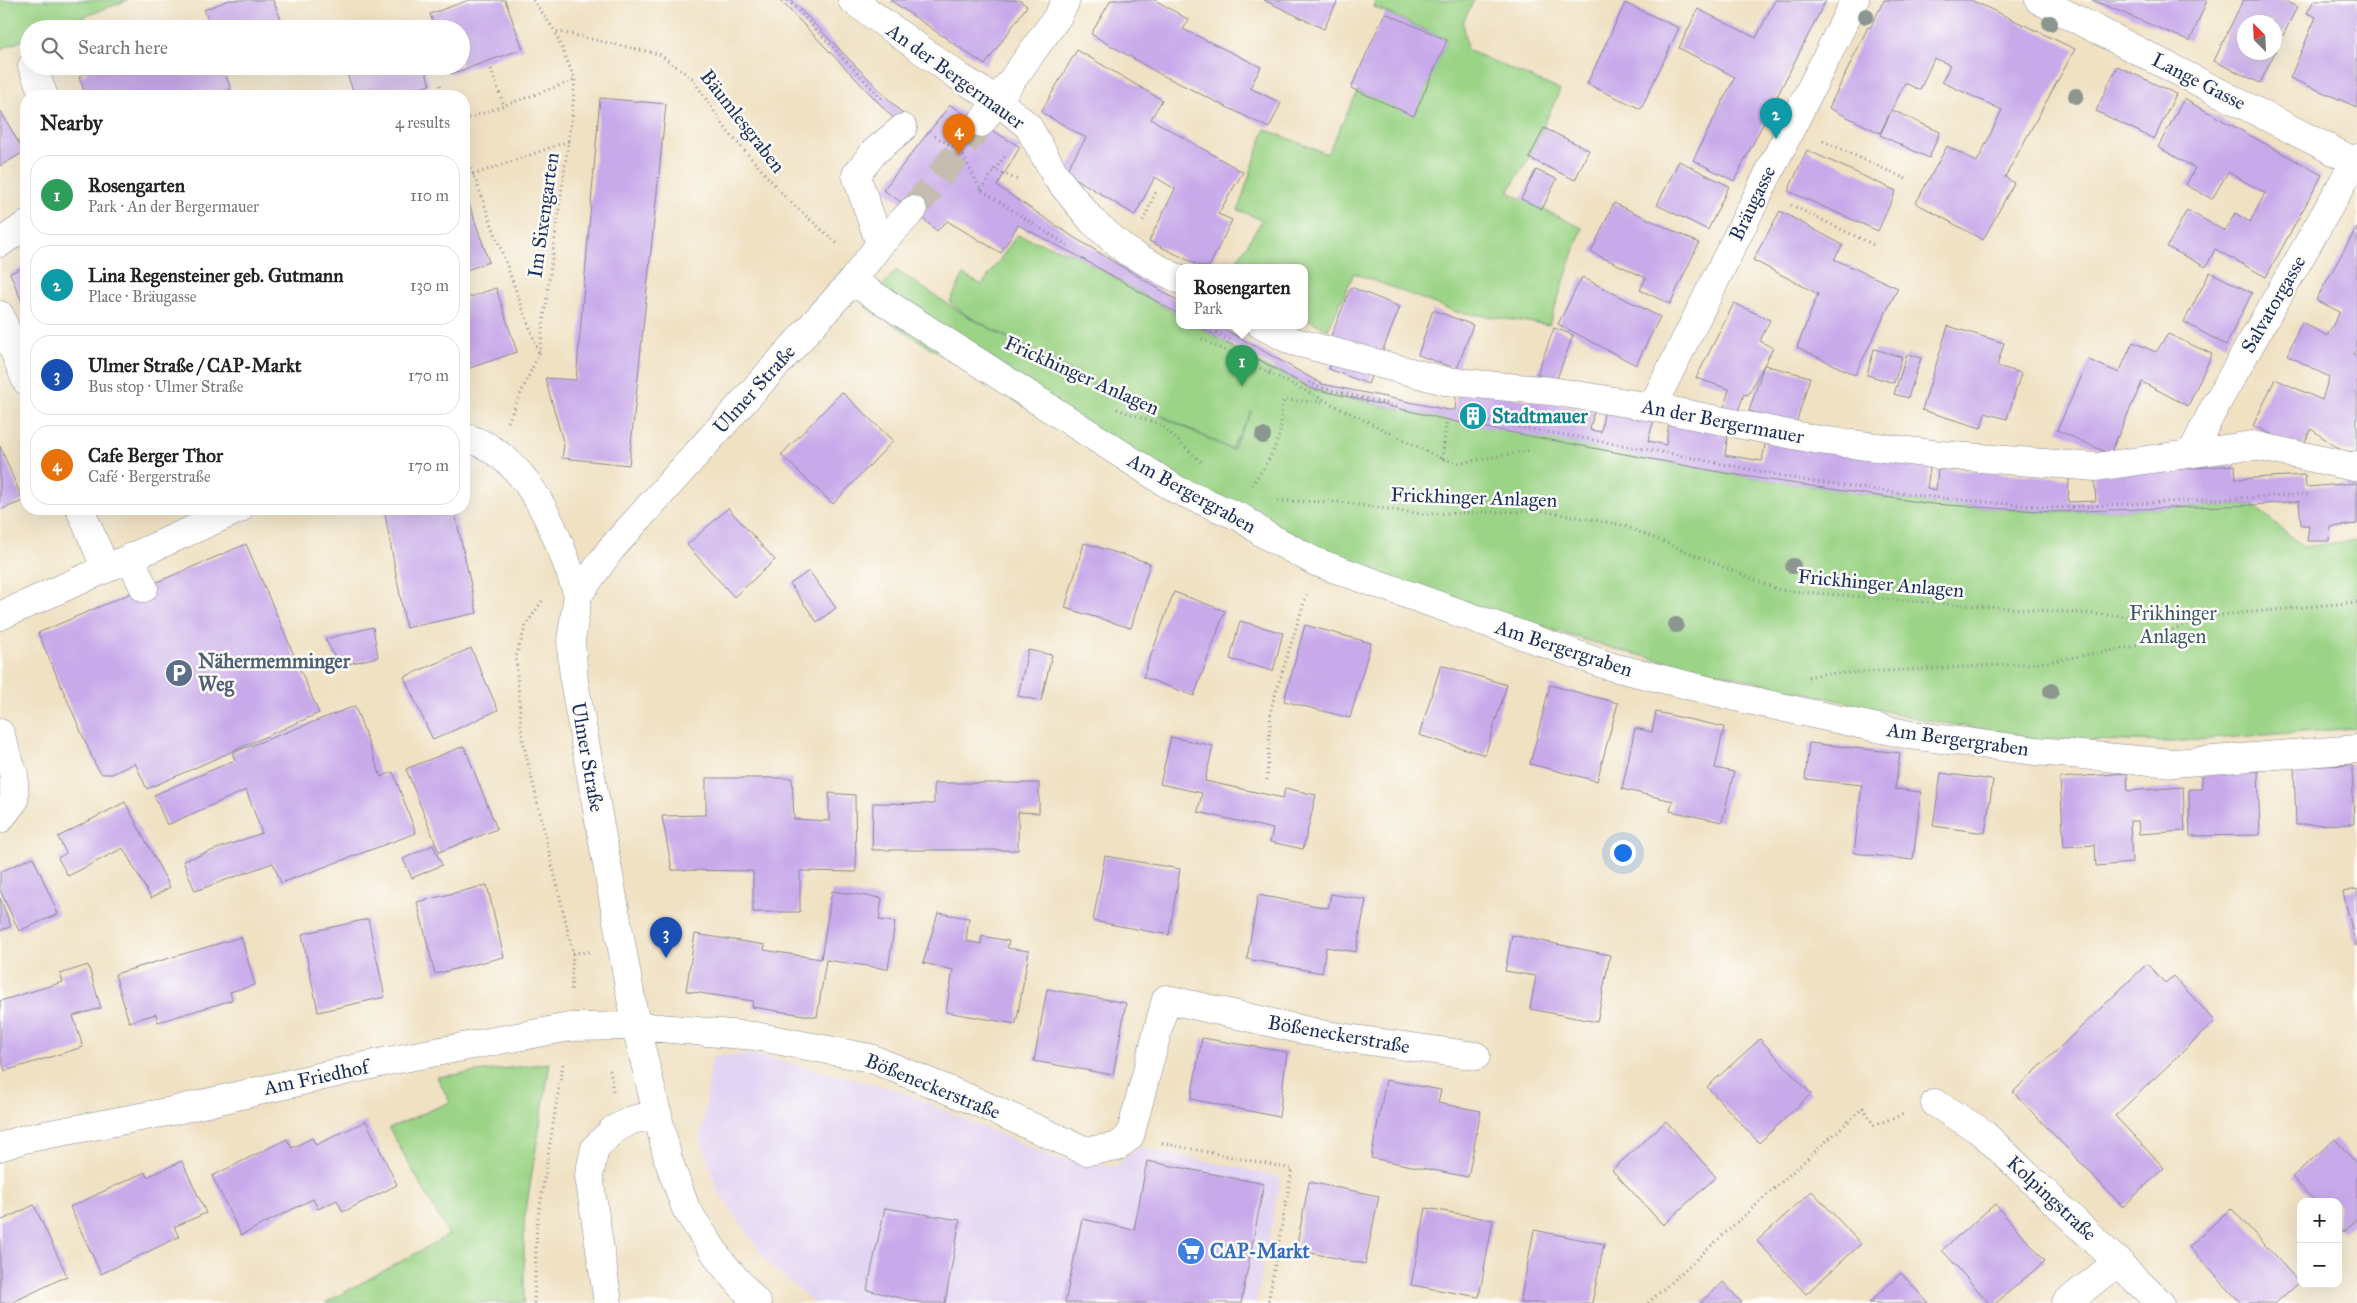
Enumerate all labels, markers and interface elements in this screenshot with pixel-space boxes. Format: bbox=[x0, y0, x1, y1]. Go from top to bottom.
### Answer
north arrow bbox=[2237, 15, 2282, 60]
street label: An der Bergermauer bbox=[881, 17, 1030, 135]
search box bbox=[20, 20, 470, 75]
icon: search bbox=[38, 34, 66, 62]
text: Search here bbox=[78, 36, 168, 59]
street label: Lange Gasse bbox=[2148, 47, 2250, 116]
street label: Bäumlesgraben bbox=[695, 65, 791, 178]
pin: 2 bbox=[1760, 98, 1792, 139]
text: Nearby bbox=[40, 110, 103, 136]
text: 4 results bbox=[395, 113, 450, 132]
pin: 4 bbox=[943, 114, 975, 155]
street label: Im Sixengarten bbox=[522, 151, 565, 279]
street label: Bräugasse bbox=[1724, 162, 1781, 245]
text: Rosengarten bbox=[88, 174, 185, 197]
text: 1 bbox=[54, 186, 60, 205]
text: 110 m bbox=[410, 186, 449, 205]
text: Park · An der Bergermauer bbox=[88, 197, 259, 216]
street label: Salvatorgasse bbox=[2235, 251, 2311, 358]
text: Lina Regensteiner geb. Gutmann bbox=[88, 264, 343, 287]
popup bbox=[1176, 264, 1308, 329]
text: 2 bbox=[53, 276, 61, 295]
text: 130 m bbox=[410, 276, 449, 295]
text: Rosengarten bbox=[1194, 276, 1290, 299]
text: Place · Bräugasse bbox=[88, 287, 196, 306]
text: Park bbox=[1194, 299, 1222, 318]
street label: Frickhinger Anlagen bbox=[1001, 330, 1163, 421]
street label: Ulmer Straße bbox=[708, 340, 800, 438]
pin: 1 bbox=[1226, 345, 1258, 386]
text: Ulmer Straße / CAP-Markt bbox=[88, 354, 302, 377]
text: 3 bbox=[54, 366, 60, 385]
text: 170 m bbox=[408, 366, 449, 385]
text: Bus stop · Ulmer Straße bbox=[88, 377, 244, 396]
street label: An der Bergermauer bbox=[1639, 393, 1807, 450]
building icon: Stadtmauer bbox=[1458, 401, 1488, 431]
place label: Stadtmauer bbox=[1492, 404, 1588, 428]
text: Cafe Berger Thor bbox=[88, 444, 223, 467]
street label: Am Bergergraben bbox=[1122, 447, 1260, 539]
text: 4 bbox=[53, 456, 61, 475]
text: 170 m bbox=[408, 456, 449, 475]
text: Café · Bergerstraße bbox=[88, 467, 211, 486]
street label: Frickhinger Anlagen bbox=[1390, 482, 1558, 513]
street label: Frickhinger Anlagen bbox=[1797, 564, 1965, 603]
park label: Frikhinger Anlagen bbox=[2129, 601, 2217, 649]
street label: Am Bergergraben bbox=[1491, 614, 1636, 683]
place label: Nähermemminger Weg bbox=[198, 649, 351, 697]
parking icon: Nähermemminger Weg bbox=[164, 658, 194, 688]
street label: Ulmer Straße bbox=[567, 700, 609, 814]
street label: Am Bergergraben bbox=[1884, 717, 2031, 762]
your location bbox=[1610, 840, 1636, 866]
pin: 3 bbox=[650, 917, 682, 958]
street label: Bößeneckerstraße bbox=[1266, 1010, 1412, 1058]
street label: Bößeneckerstraße bbox=[862, 1048, 1004, 1124]
street label: Am Friedhof bbox=[260, 1054, 374, 1100]
street label: Kolpingstraße bbox=[2001, 1150, 2102, 1246]
map controls bbox=[2297, 1198, 2342, 1288]
button: + bbox=[2297, 1198, 2342, 1243]
supermarket icon: CAP-Markt bbox=[1176, 1236, 1206, 1266]
place label: CAP-Markt bbox=[1210, 1239, 1310, 1263]
button: − bbox=[2297, 1243, 2342, 1288]

